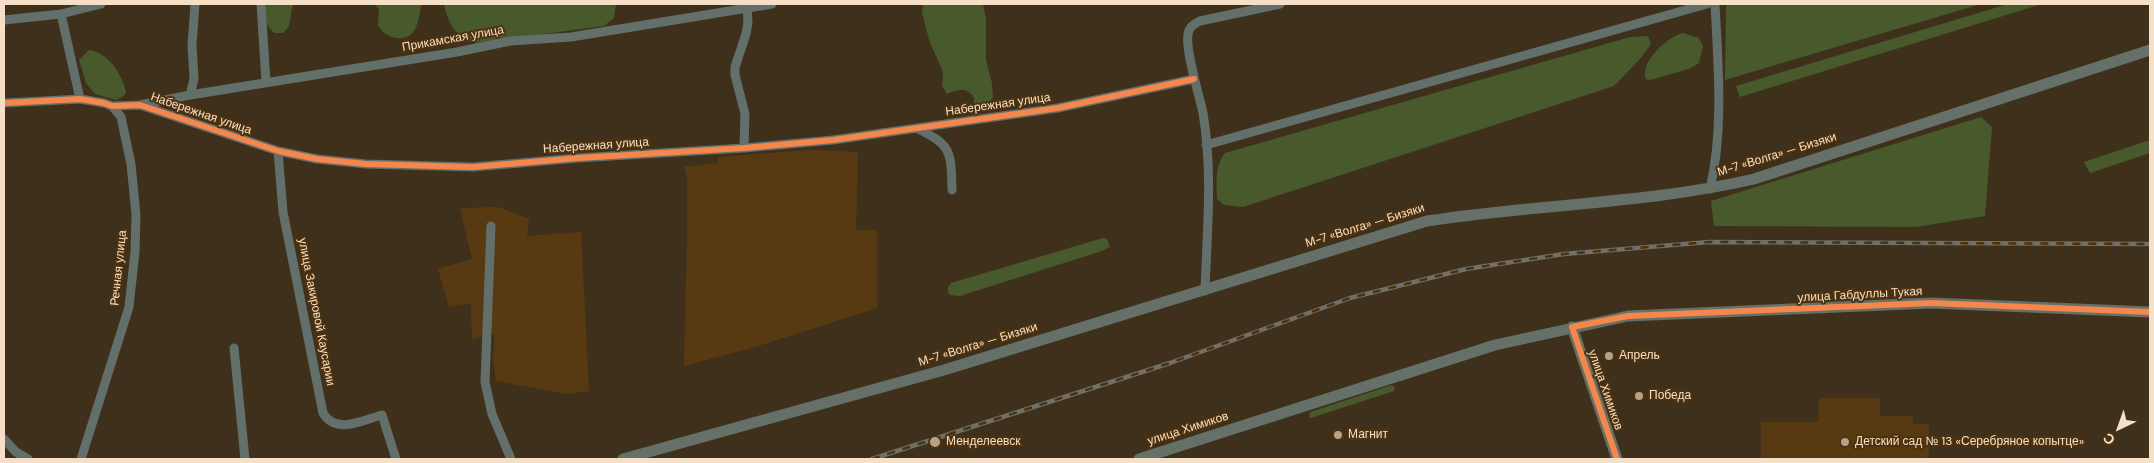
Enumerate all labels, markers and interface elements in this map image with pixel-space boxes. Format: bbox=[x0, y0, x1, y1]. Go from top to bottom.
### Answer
street label: Прикамская улица bbox=[401, 23, 505, 55]
street label: Набережная улица bbox=[149, 90, 253, 138]
street label: Набережная улица bbox=[945, 90, 1051, 120]
street label: М-7 «Волга» — Бизяки bbox=[1716, 130, 1838, 180]
street label: Набережная улица bbox=[543, 135, 649, 157]
street label: М-7 «Волга» — Бизяки bbox=[1304, 201, 1426, 251]
street label: Речная улица bbox=[108, 229, 130, 307]
street label: улица Закировой Каусарии bbox=[295, 237, 337, 387]
street label: улица Габдуллы Тукая bbox=[1797, 285, 1923, 305]
street label: М-7 «Волга» — Бизяки bbox=[917, 320, 1039, 370]
street label: улица Химиков bbox=[1584, 348, 1626, 432]
place label: Апрель bbox=[1619, 349, 1660, 363]
marker: Апрель bbox=[1603, 350, 1615, 362]
place label: Победа bbox=[1649, 389, 1691, 403]
marker: Победа bbox=[1633, 390, 1645, 402]
north arrow bbox=[2094, 403, 2144, 453]
street label: улица Химиков bbox=[1146, 409, 1230, 449]
place label: Магнит bbox=[1348, 428, 1388, 442]
marker: Магнит bbox=[1332, 429, 1344, 441]
text: С bbox=[2099, 429, 2119, 449]
marker: Менделеевск bbox=[928, 435, 942, 449]
place label: Менделеевск bbox=[946, 435, 1021, 449]
place label: Детский сад № 13 «Серебряное копытце» bbox=[1855, 435, 2084, 449]
marker: Детский сад № 13 «Серебряное копытце» bbox=[1839, 436, 1851, 448]

